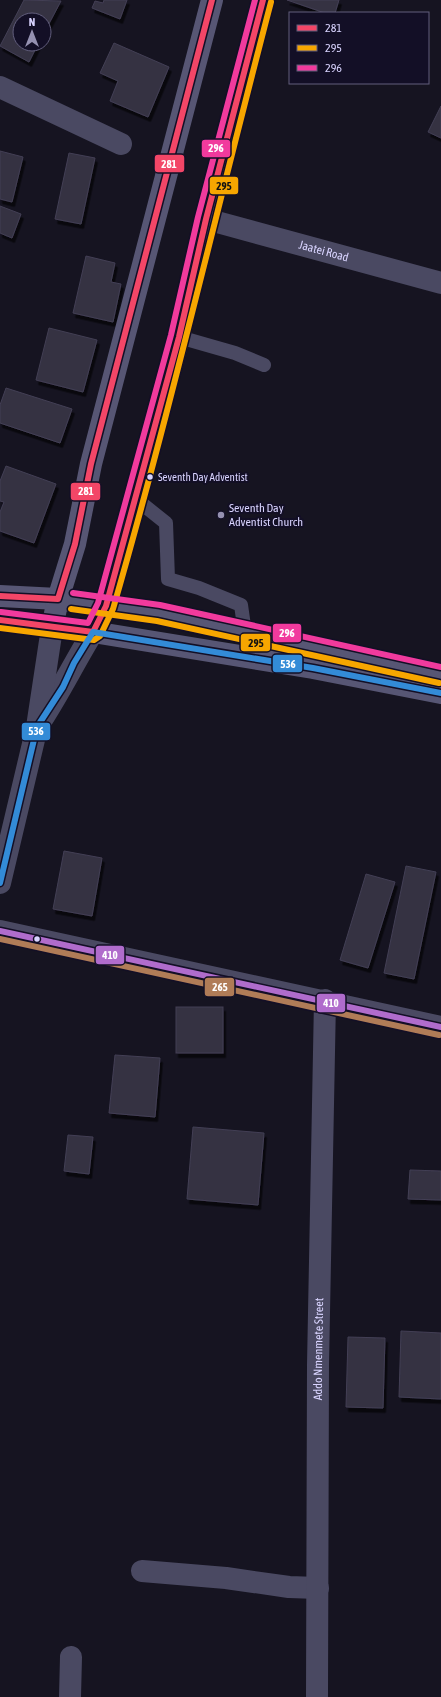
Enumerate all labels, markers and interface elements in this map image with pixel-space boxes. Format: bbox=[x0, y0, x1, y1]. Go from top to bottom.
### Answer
north arrow bbox=[12, 12, 52, 52]
legend bbox=[289, 12, 429, 84]
text: N bbox=[29, 16, 35, 28]
text: 281 bbox=[325, 21, 342, 35]
text: 295 bbox=[325, 41, 342, 55]
text: 296 bbox=[325, 61, 342, 75]
line badge: 296 bbox=[201, 139, 231, 158]
text: 296 bbox=[208, 142, 224, 154]
line badge: 281 bbox=[154, 154, 185, 173]
text: 281 bbox=[161, 158, 177, 170]
line badge: 295 bbox=[209, 176, 239, 195]
text: 295 bbox=[216, 180, 232, 192]
street label: Jaatei Road bbox=[297, 238, 350, 265]
place label: Seventh Day Adventist bbox=[158, 471, 248, 483]
marker: Seventh Day Adventist bbox=[145, 472, 155, 482]
line badge: 281 bbox=[70, 482, 101, 501]
text: 281 bbox=[78, 485, 94, 497]
place label: Seventh Day Adventist Church bbox=[229, 501, 303, 529]
marker: Seventh Day Adventist Church bbox=[216, 510, 226, 520]
line badge: 296 bbox=[272, 623, 302, 643]
text: 296 bbox=[279, 627, 295, 639]
line badge: 295 bbox=[240, 633, 271, 652]
text: 295 bbox=[248, 637, 264, 649]
line badge: 536 bbox=[272, 654, 303, 673]
text: 536 bbox=[280, 658, 296, 670]
line badge: 536 bbox=[21, 722, 51, 741]
text: 536 bbox=[28, 725, 44, 737]
unlabelled marker bbox=[32, 934, 42, 944]
line badge: 410 bbox=[95, 945, 125, 965]
text: 410 bbox=[101, 949, 118, 961]
line badge: 265 bbox=[204, 977, 235, 997]
text: 265 bbox=[212, 981, 228, 993]
line badge: 410 bbox=[316, 993, 346, 1013]
text: 410 bbox=[322, 997, 339, 1009]
street label: Addo Nmenmete Street bbox=[311, 1297, 326, 1400]

